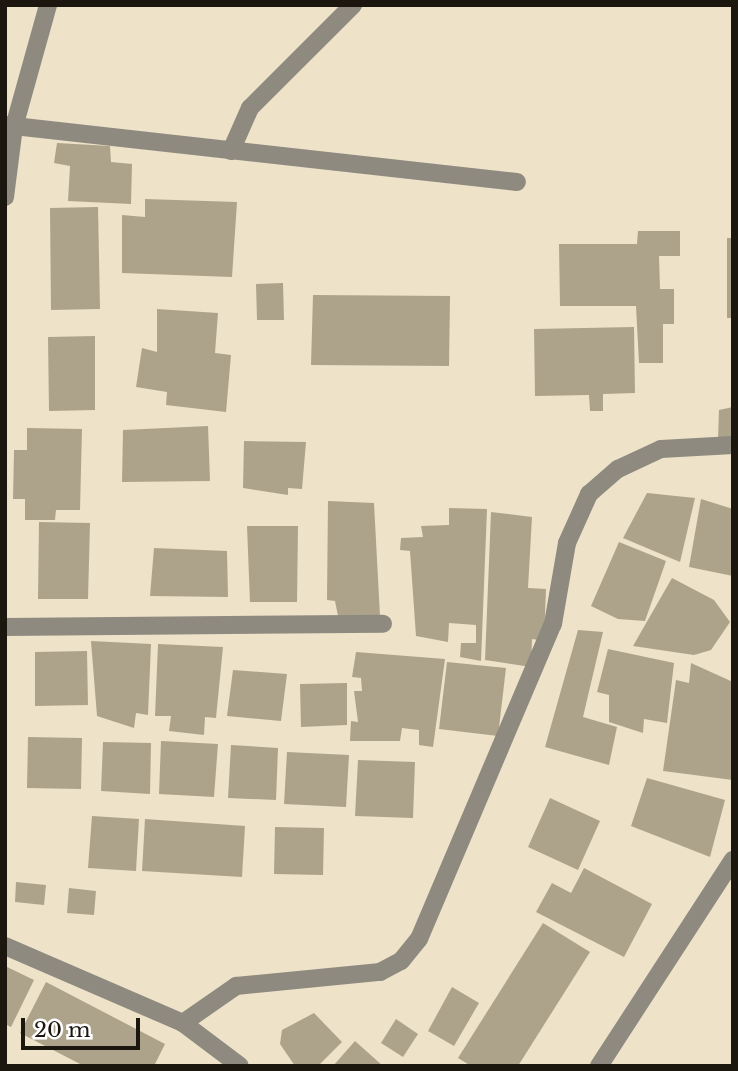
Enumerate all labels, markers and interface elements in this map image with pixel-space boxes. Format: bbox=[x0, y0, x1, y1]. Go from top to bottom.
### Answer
scale bar bbox=[24, 1004, 144, 1048]
text: 20 m bbox=[34, 1017, 91, 1043]

